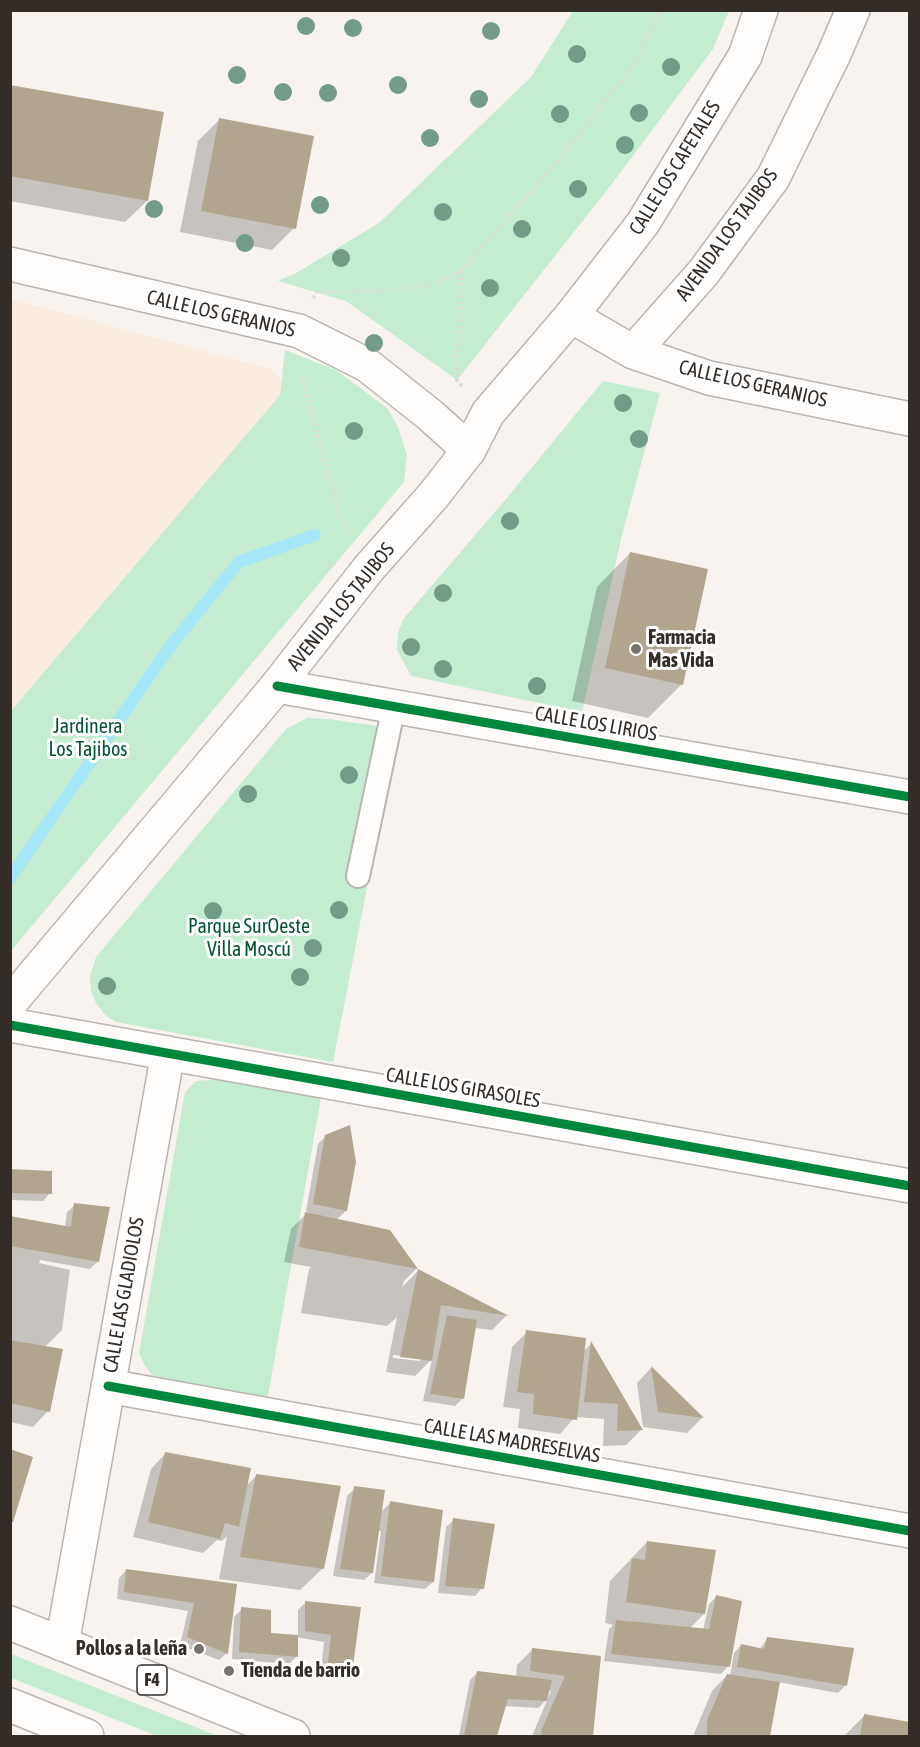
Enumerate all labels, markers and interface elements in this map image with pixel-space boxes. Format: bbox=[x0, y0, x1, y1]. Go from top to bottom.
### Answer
street label: CALLE LOS CAFETALES bbox=[624, 97, 726, 239]
street label: AVENIDA LOS TAJIBOS bbox=[671, 164, 783, 306]
street label: CALLE LOS GERANIOS bbox=[144, 285, 298, 343]
street label: CALLE LOS GERANIOS bbox=[676, 355, 830, 413]
street label: AVENIDA LOS TAJIBOS bbox=[282, 538, 400, 676]
place label: Farmacia Mas Vida bbox=[648, 626, 716, 673]
marker: Farmacia Mas Vida bbox=[629, 642, 643, 656]
street label: CALLE LOS LIRIOS bbox=[533, 701, 659, 747]
park label: Jardinera Los Tajibos bbox=[49, 715, 127, 762]
park label: Parque SurOeste Villa Moscú bbox=[188, 915, 310, 962]
street label: CALLE LOS GIRASOLES bbox=[384, 1063, 542, 1113]
street label: CALLE LAS GLADIOLOS bbox=[98, 1215, 150, 1375]
street label: CALLE LAS MADRESELVAS bbox=[422, 1414, 602, 1468]
place label: Pollos a la leña bbox=[76, 1637, 187, 1661]
marker: Pollos a la leña bbox=[192, 1642, 206, 1656]
place label: Tienda de barrio bbox=[241, 1659, 360, 1683]
marker: Tienda de barrio bbox=[222, 1664, 236, 1678]
road number: F4 bbox=[137, 1665, 167, 1695]

